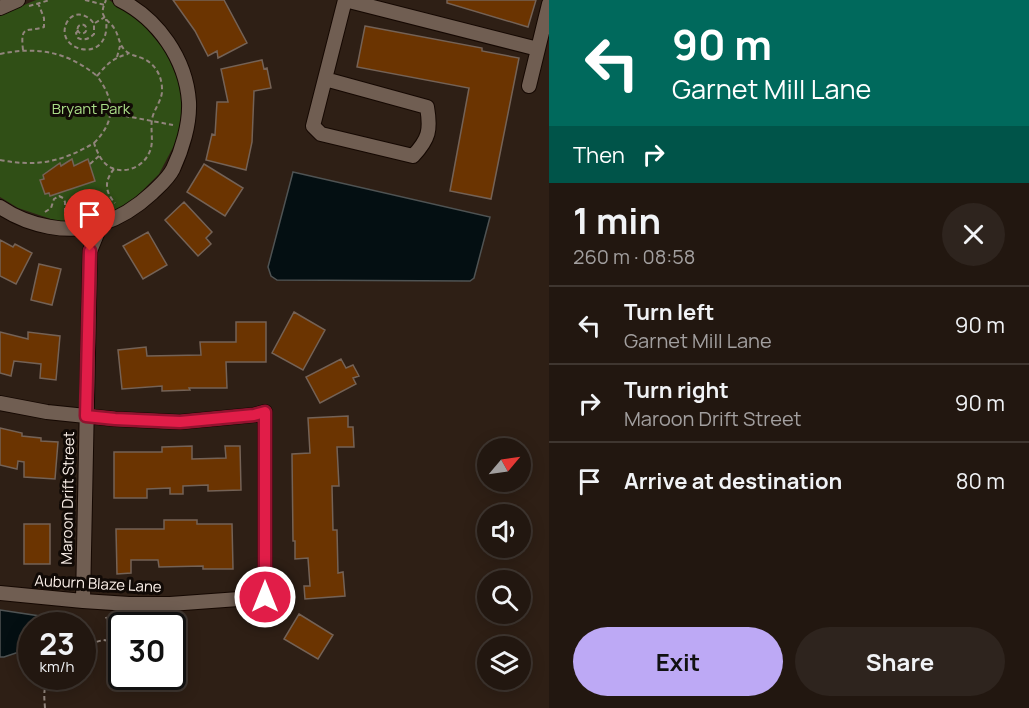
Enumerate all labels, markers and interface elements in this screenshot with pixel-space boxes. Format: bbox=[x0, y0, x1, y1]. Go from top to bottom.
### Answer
text: 90 m bbox=[672, 15, 772, 73]
icon: left bbox=[573, 24, 651, 102]
text: Garnet Mill Lane bbox=[672, 70, 871, 107]
park label: Bryant Park bbox=[52, 98, 131, 119]
icon: right bbox=[637, 138, 670, 171]
text: Then bbox=[573, 140, 625, 170]
pin bbox=[64, 189, 115, 251]
text: 1 min bbox=[573, 196, 661, 245]
icon: arrive bbox=[73, 198, 106, 231]
button: close bbox=[942, 203, 1005, 266]
text: 260 m · 08:58 bbox=[573, 243, 695, 270]
text: Turn left bbox=[624, 297, 714, 327]
icon: left bbox=[573, 309, 606, 342]
text: 90 m bbox=[955, 310, 1005, 340]
text: Garnet Mill Lane bbox=[624, 327, 772, 354]
text: Turn right bbox=[624, 375, 729, 405]
icon: right bbox=[573, 387, 606, 420]
text: 90 m bbox=[955, 388, 1005, 418]
text: Maroon Drift Street bbox=[624, 405, 802, 432]
street label: Maroon Drift Street bbox=[56, 431, 79, 565]
north arrow bbox=[477, 438, 531, 492]
map controls bbox=[477, 438, 531, 690]
icon: arrive bbox=[573, 465, 606, 498]
text: Arrive at destination bbox=[624, 466, 842, 496]
text: 80 m bbox=[956, 466, 1005, 496]
button: sound bbox=[477, 504, 531, 558]
position arrow bbox=[233, 565, 297, 629]
street label: Auburn Blaze Lane bbox=[34, 570, 162, 597]
button: search bbox=[477, 570, 531, 624]
speed limit sign: 30 bbox=[108, 612, 186, 690]
text: 23 bbox=[39, 623, 75, 664]
button: Exit bbox=[573, 627, 783, 696]
button: Share bbox=[795, 627, 1005, 696]
button: layers bbox=[477, 636, 531, 690]
text: km/h bbox=[40, 656, 74, 677]

